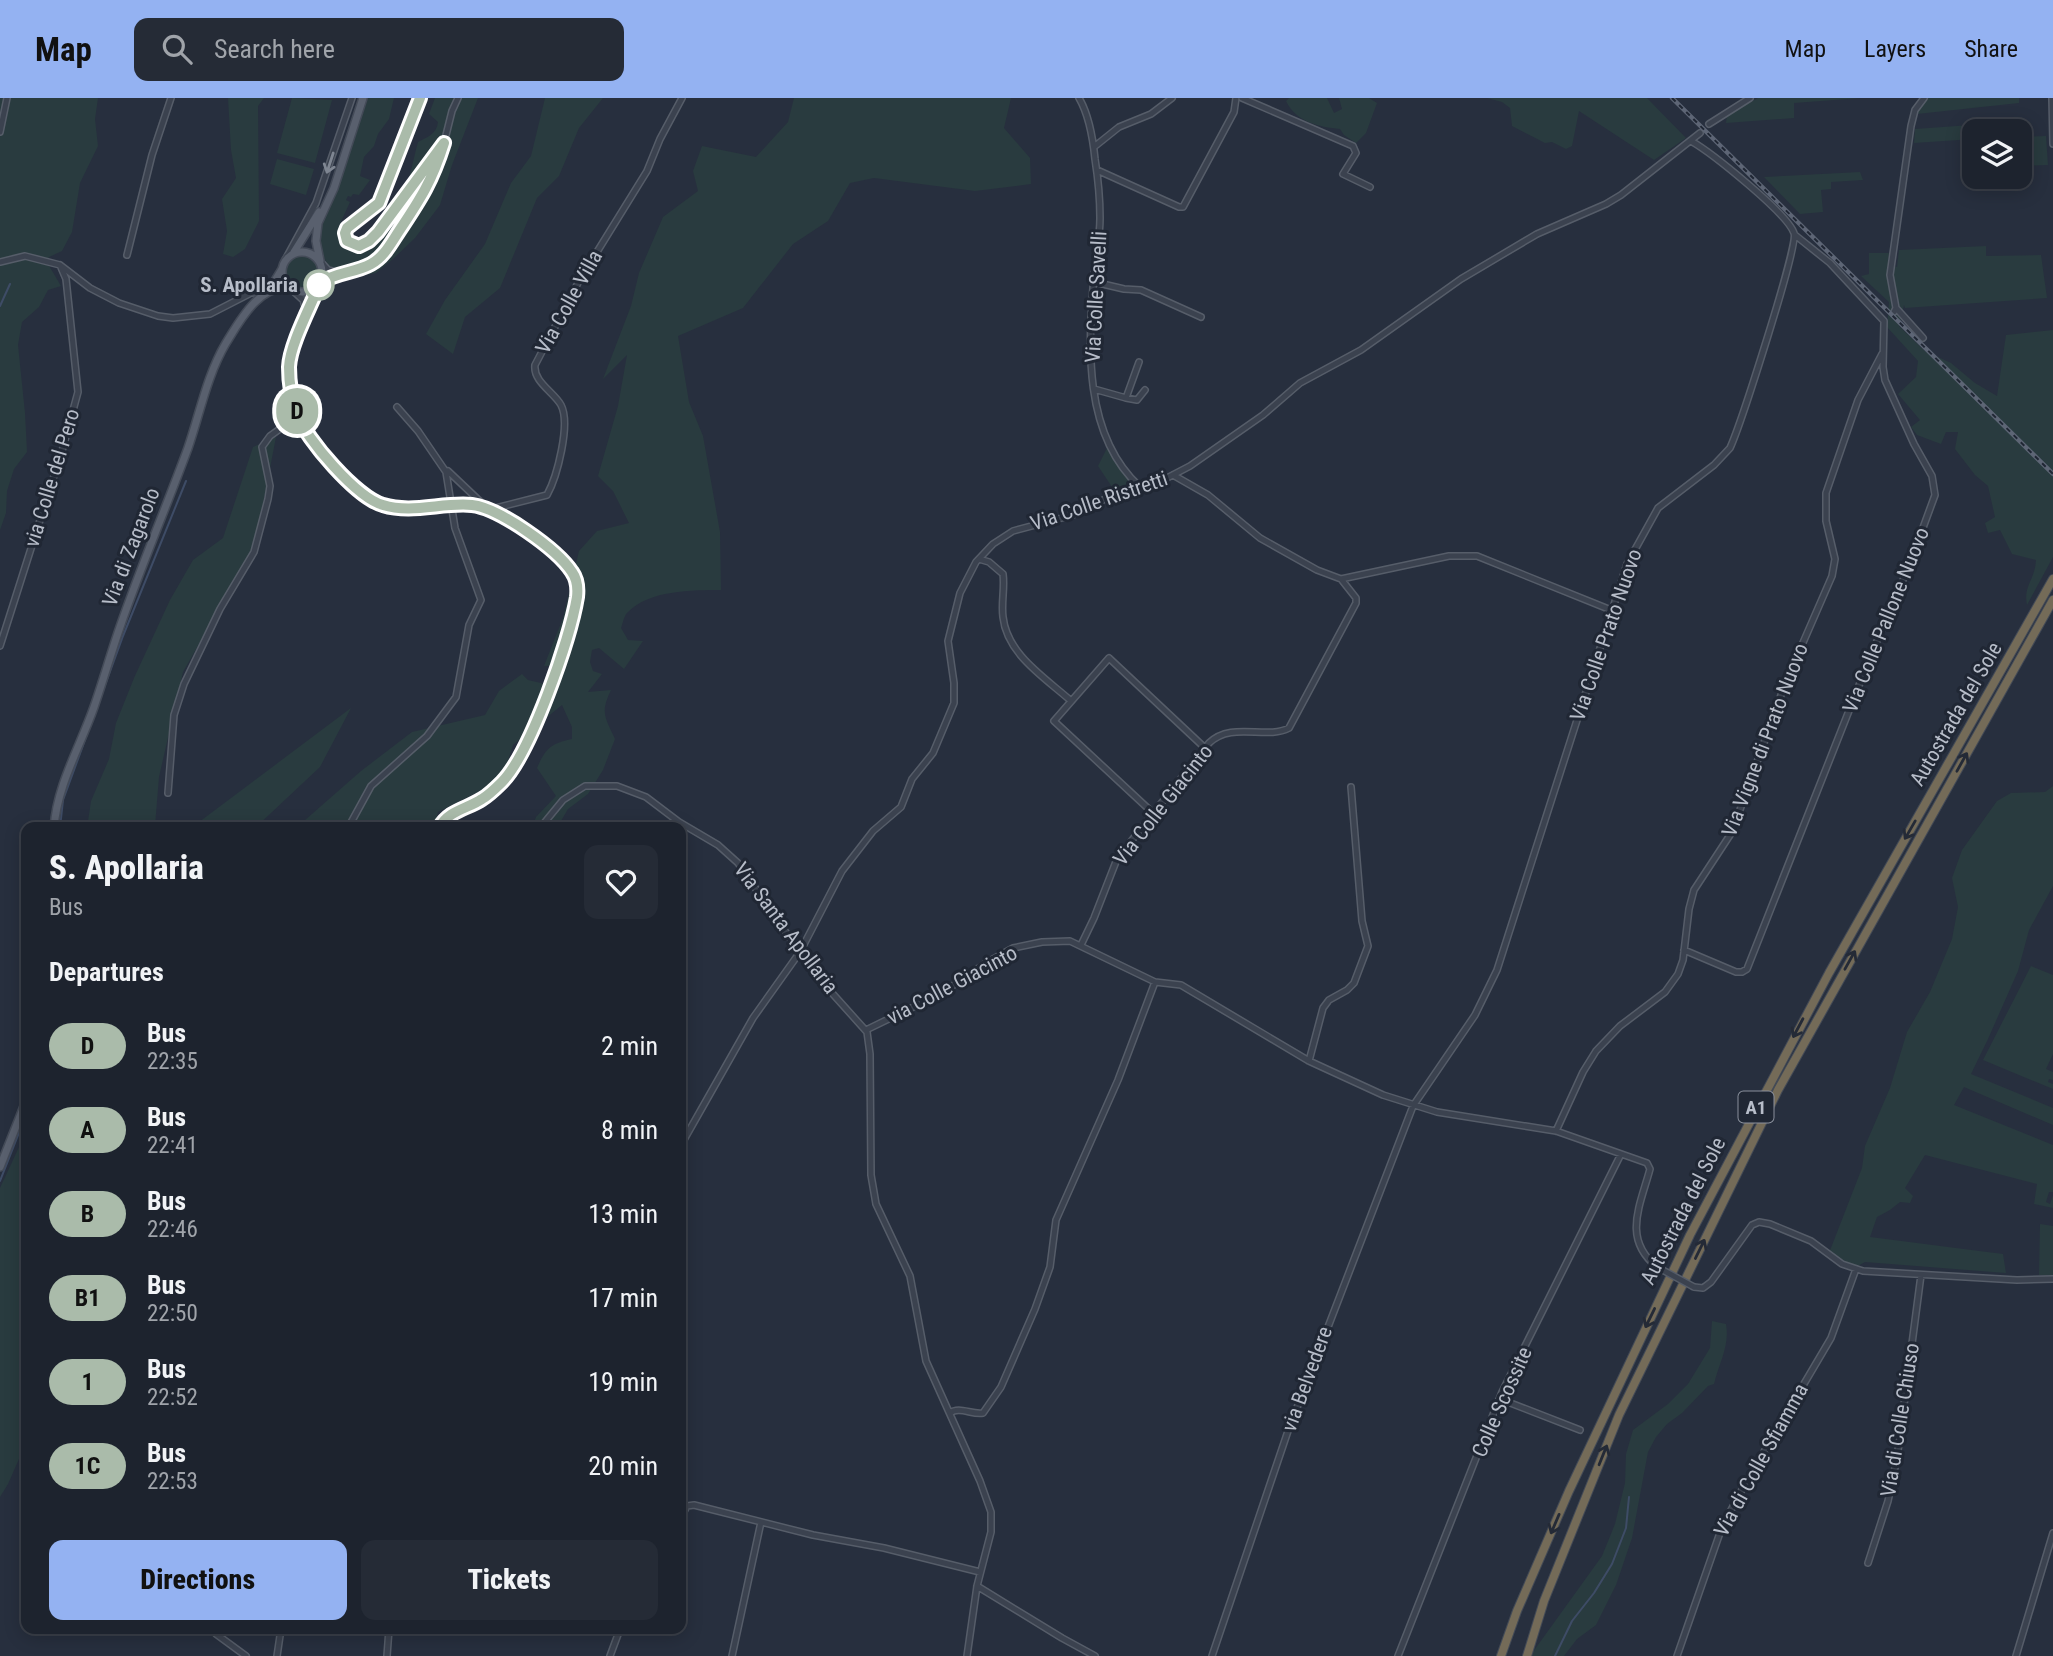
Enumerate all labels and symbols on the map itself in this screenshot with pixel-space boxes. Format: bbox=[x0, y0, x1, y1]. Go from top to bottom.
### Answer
one-way arrow bbox=[323, 151, 335, 173]
street label: Via Colle Savelli bbox=[1081, 230, 1111, 364]
street label: Via Colle Villa bbox=[531, 246, 607, 358]
marker: S. Apollaria bbox=[304, 270, 334, 300]
place label: S. Apollaria bbox=[200, 273, 298, 297]
line badge: D bbox=[274, 388, 320, 434]
street label: via Colle del Pero bbox=[20, 406, 84, 550]
street label: Via Colle Ristretti bbox=[1027, 466, 1171, 536]
street label: Via di Zagarolo bbox=[97, 484, 165, 610]
street label: Via Colle Pallone Nuovo bbox=[1838, 524, 1934, 716]
street label: Via Colle Prato Nuovo bbox=[1565, 546, 1647, 724]
street label: Autostrada del Sole bbox=[1905, 638, 2007, 790]
street label: Via Vigne di Prato Nuovo bbox=[1717, 640, 1813, 840]
street label: Via Colle Giacinto bbox=[1108, 740, 1218, 870]
one-way arrow bbox=[1955, 753, 1969, 773]
one-way arrow bbox=[1903, 819, 1917, 839]
street label: Via Santa Apollaria bbox=[729, 858, 843, 998]
street label: via Colle Giacinto bbox=[883, 941, 1021, 1029]
one-way arrow bbox=[1843, 951, 1857, 971]
one-way arrow bbox=[1791, 1017, 1805, 1038]
road number: A1 bbox=[1738, 1091, 1774, 1122]
street label: Autostrada del Sole bbox=[1636, 1133, 1730, 1289]
one-way arrow bbox=[1694, 1239, 1708, 1260]
one-way arrow bbox=[1643, 1307, 1656, 1328]
street label: via Belvedere bbox=[1277, 1323, 1337, 1435]
street label: Via di Colle Chiuso bbox=[1876, 1341, 1924, 1499]
street label: Colle Scossite bbox=[1467, 1343, 1537, 1461]
street label: Via di Colle Sfiamma bbox=[1709, 1379, 1813, 1541]
one-way arrow bbox=[1597, 1444, 1610, 1466]
one-way arrow bbox=[1547, 1513, 1560, 1534]

